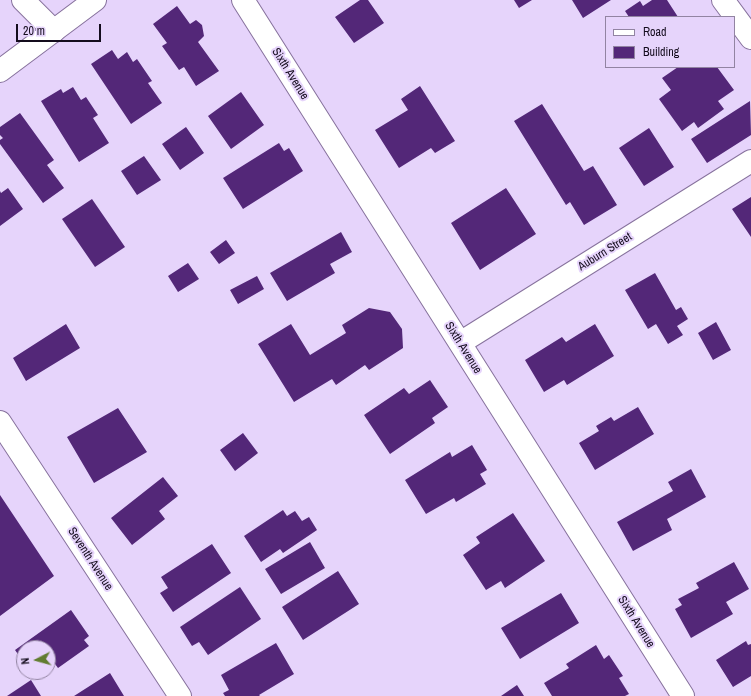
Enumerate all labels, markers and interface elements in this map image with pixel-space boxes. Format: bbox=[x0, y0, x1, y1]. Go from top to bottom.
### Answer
scale bar bbox=[18, 16, 103, 42]
legend bbox=[605, 16, 735, 68]
text: 20 m bbox=[23, 23, 45, 39]
text: Road bbox=[643, 24, 667, 40]
text: Building bbox=[643, 44, 679, 60]
street label: Sixth Avenue bbox=[268, 45, 312, 103]
street label: Auburn Street bbox=[575, 230, 635, 274]
street label: Sixth Avenue bbox=[441, 319, 485, 377]
street label: Seventh Avenue bbox=[64, 525, 116, 593]
street label: Sixth Avenue bbox=[614, 593, 658, 651]
north arrow bbox=[16, 640, 56, 680]
text: N bbox=[18, 657, 32, 665]

